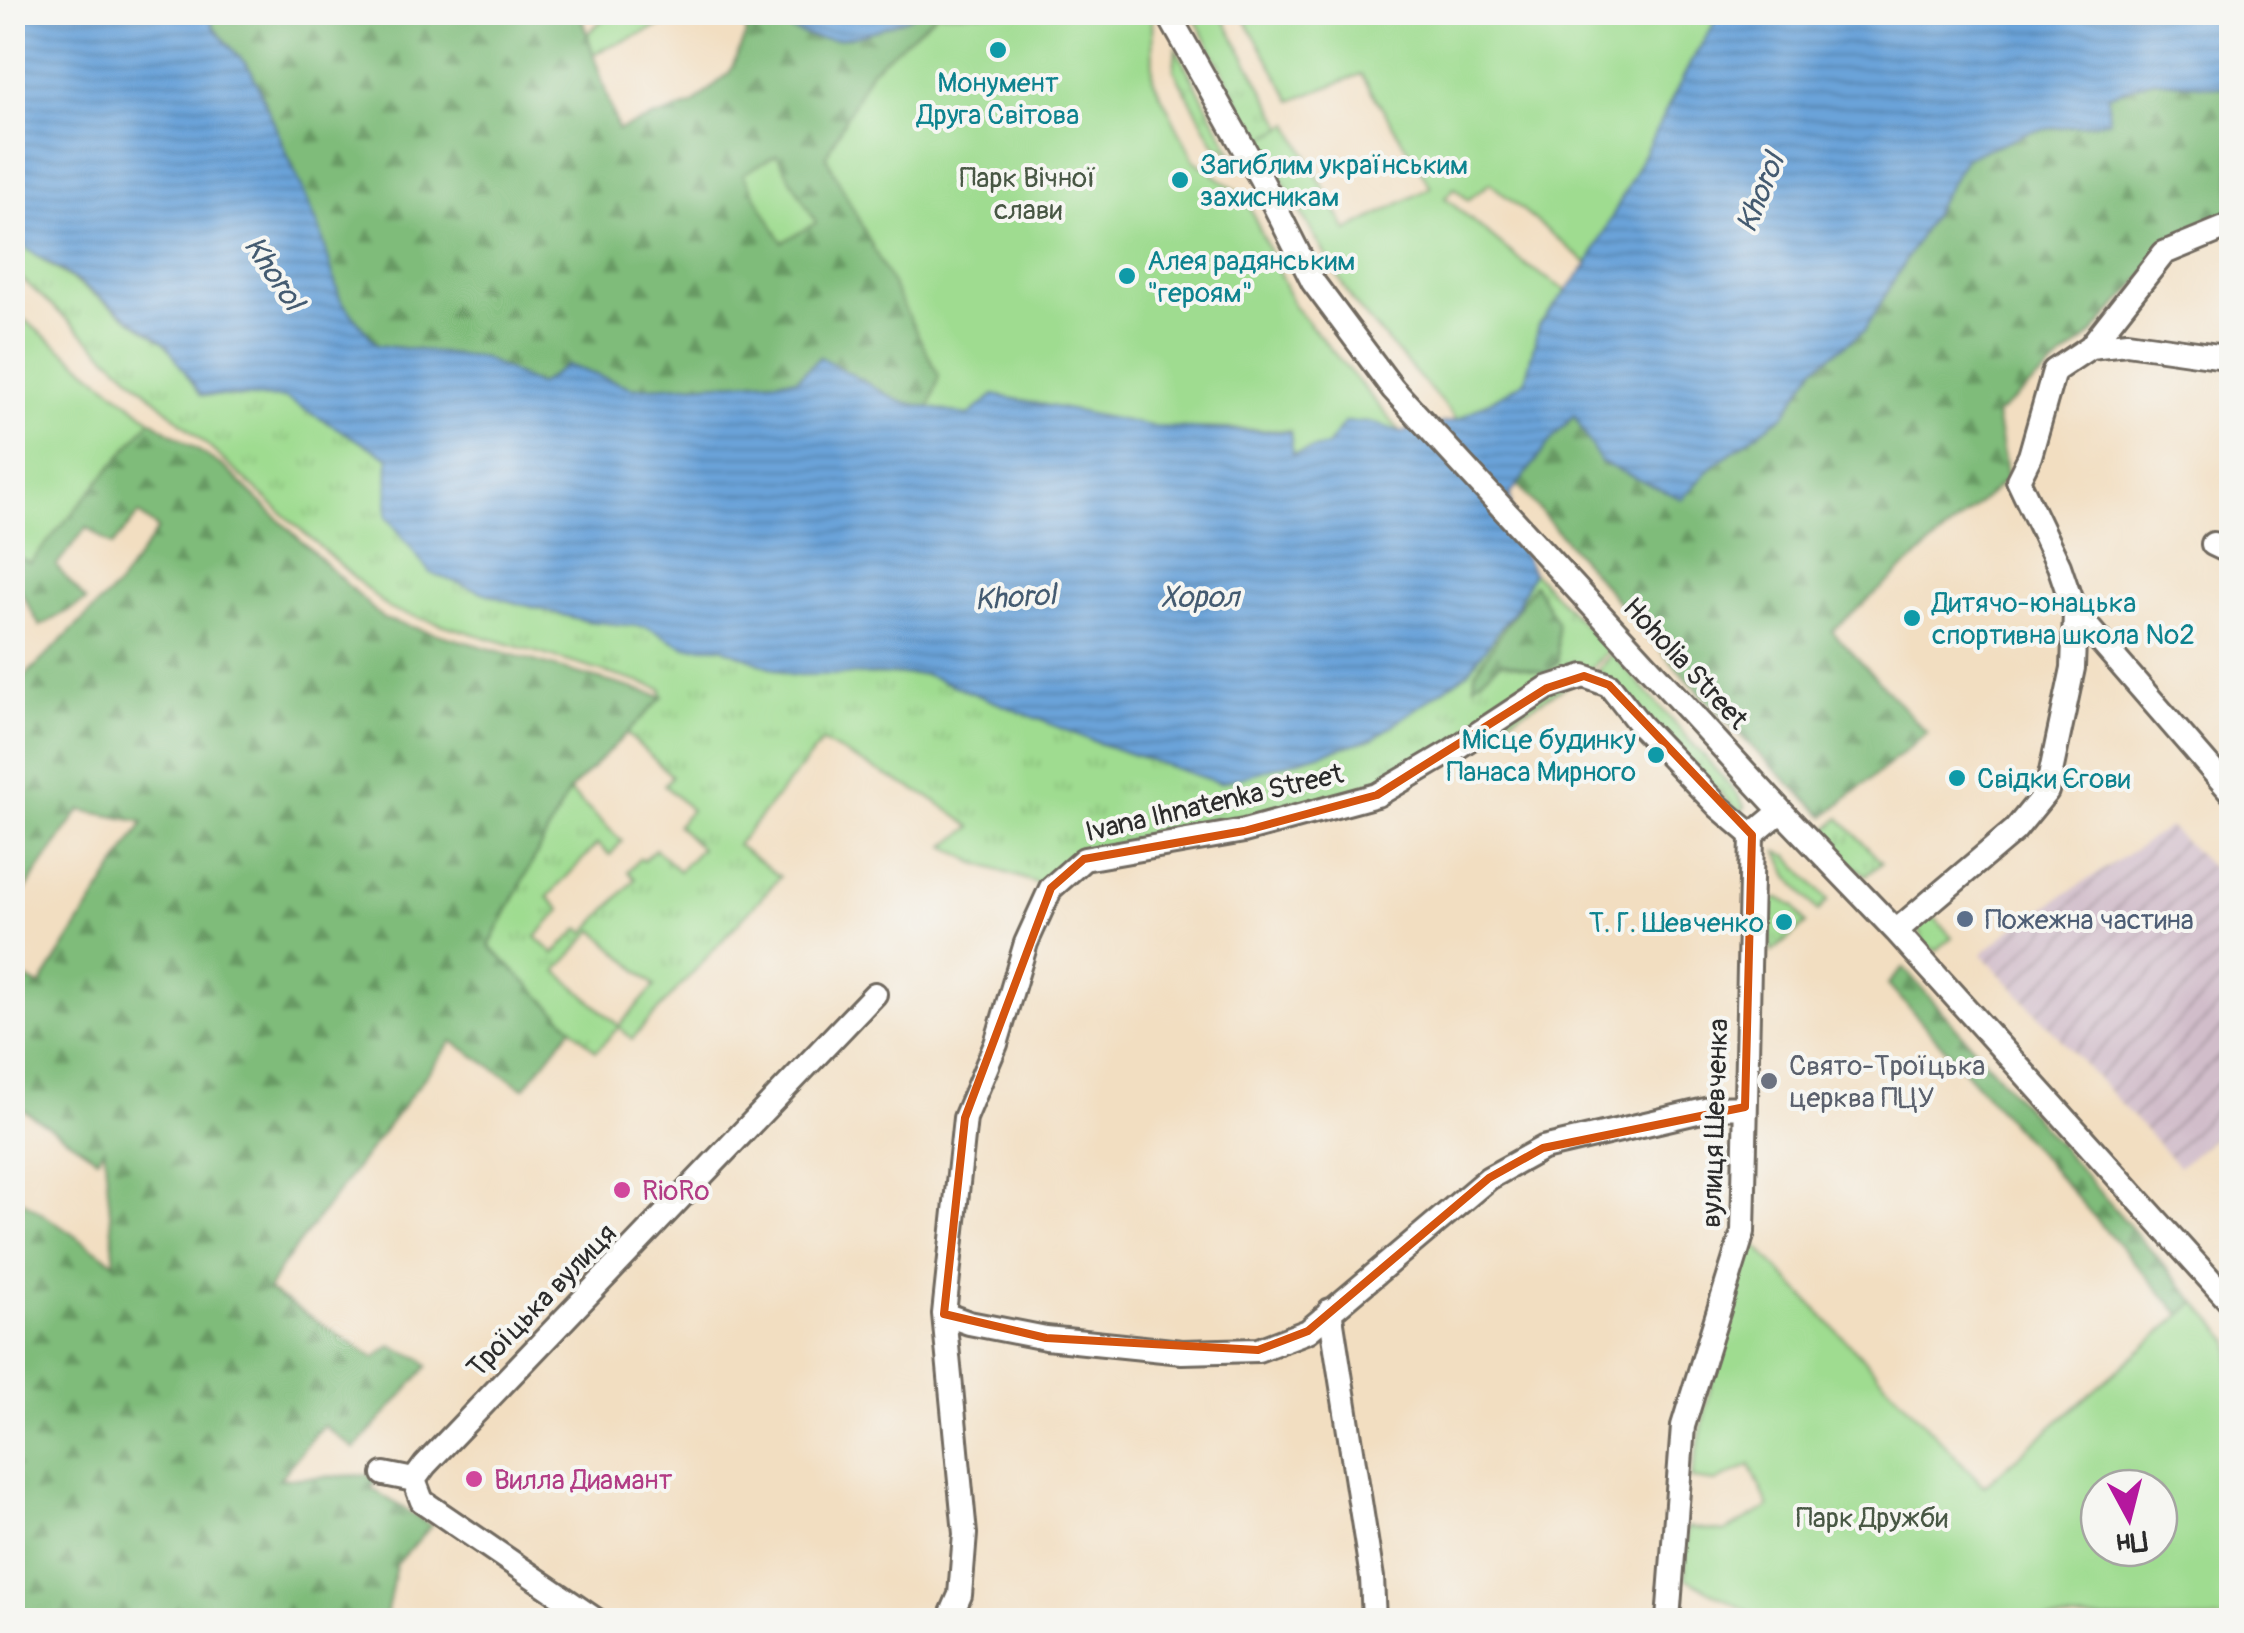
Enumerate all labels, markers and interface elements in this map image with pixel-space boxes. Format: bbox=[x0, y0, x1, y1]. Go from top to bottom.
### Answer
marker: Монумент Друга Світова bbox=[987, 39, 1009, 61]
place label: Монумент Друга Світова bbox=[916, 66, 1079, 133]
water label: Khorol bbox=[1728, 146, 1794, 238]
place label: Загиблим українським захисникам bbox=[1200, 148, 1468, 215]
park label: Парк Вічної слави bbox=[959, 161, 1097, 228]
marker: Загиблим українським захисникам bbox=[1169, 169, 1191, 191]
water label: Khorol bbox=[235, 229, 313, 320]
place label: Алея радянським "героям" bbox=[1147, 244, 1356, 311]
marker: Алея радянським "героям" bbox=[1116, 265, 1138, 287]
water label: Khorol bbox=[973, 576, 1060, 619]
water label: Хорол bbox=[1161, 579, 1241, 616]
place label: Дитячо-юнацька спортивна школа №2 bbox=[1931, 586, 2195, 653]
street label: Hoholia Street bbox=[1615, 591, 1755, 738]
marker: Дитячо-юнацька спортивна школа №2 bbox=[1901, 607, 1923, 629]
place label: Місце будинку Панаса Мирного bbox=[1446, 723, 1636, 790]
marker: Місце будинку Панаса Мирного bbox=[1645, 744, 1667, 766]
street label: Ivana Ihnatenka Street bbox=[1082, 757, 1347, 850]
place label: Свідки Єгови bbox=[1977, 762, 2130, 797]
marker: Свідки Єгови bbox=[1946, 767, 1968, 789]
place label: Пожежна частина bbox=[1985, 903, 2194, 938]
place label: Т. Г. Шевченко bbox=[1589, 906, 1764, 941]
marker: Пожежна частина bbox=[1954, 908, 1976, 930]
marker: Т. Г. Шевченко bbox=[1773, 911, 1795, 933]
street label: вулиця Шевченка bbox=[1694, 1018, 1737, 1228]
place label: Свято-Троїцька церква ПЦУ bbox=[1789, 1049, 1985, 1116]
marker: Свято-Троїцька церква ПЦУ bbox=[1758, 1070, 1780, 1092]
place label: RioRo bbox=[642, 1174, 709, 1209]
marker: RioRo bbox=[611, 1179, 633, 1201]
street label: Троїцька вулиця bbox=[460, 1217, 624, 1385]
place label: Вилла Диамант bbox=[494, 1463, 673, 1498]
marker: Вилла Диамант bbox=[463, 1468, 485, 1490]
north arrow bbox=[2079, 1468, 2179, 1568]
park label: Парк Дружби bbox=[1796, 1501, 1948, 1536]
text: Пн bbox=[2114, 1522, 2149, 1561]

